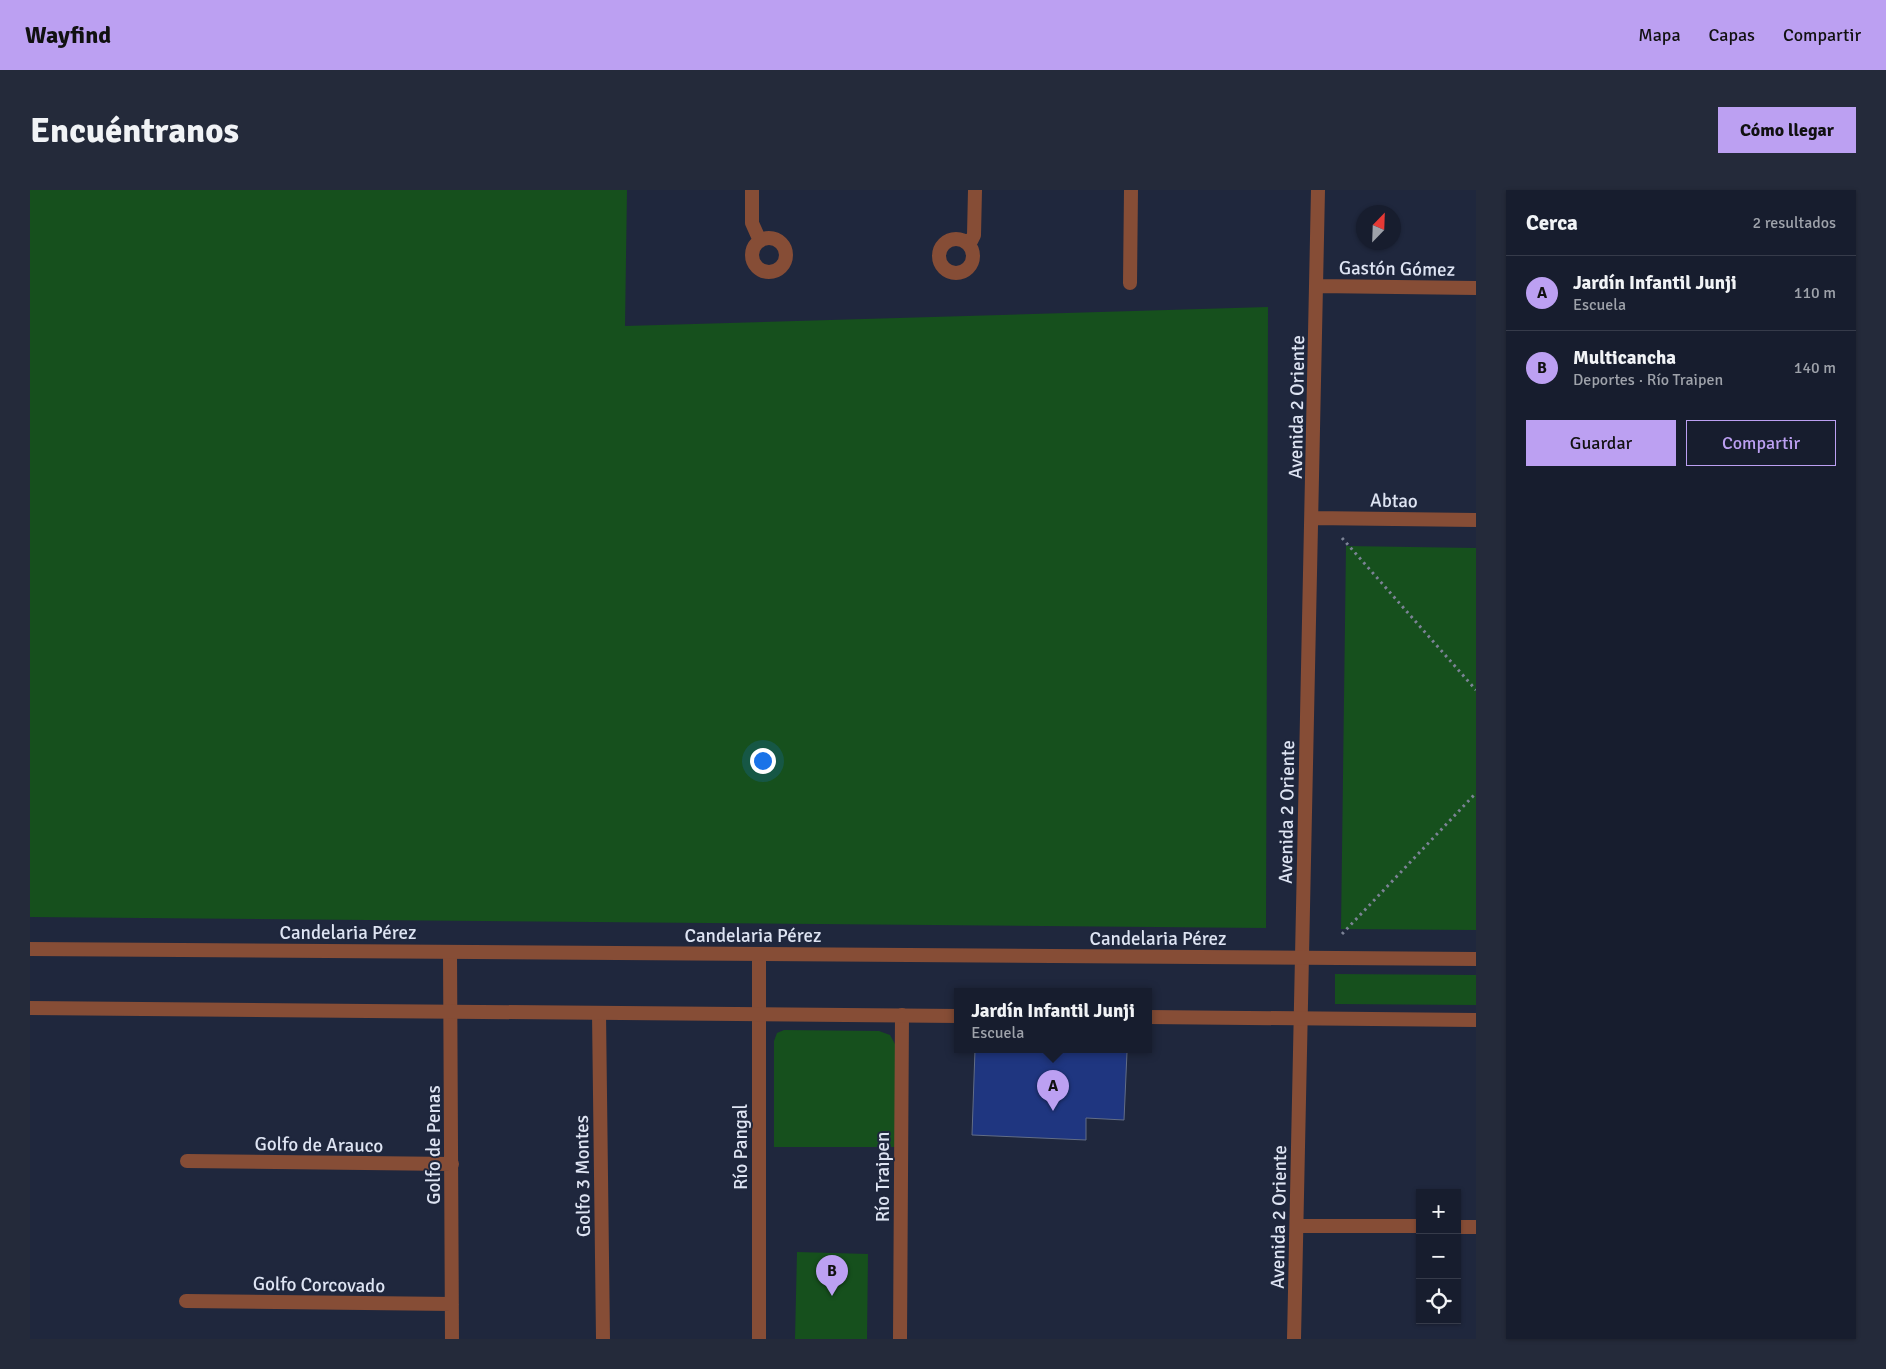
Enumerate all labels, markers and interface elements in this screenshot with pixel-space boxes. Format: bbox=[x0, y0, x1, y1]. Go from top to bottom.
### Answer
text: Wayfind bbox=[25, 20, 111, 50]
text: Mapa bbox=[1638, 24, 1681, 46]
text: Capas bbox=[1709, 24, 1755, 46]
text: Compartir bbox=[1783, 24, 1861, 46]
button: Cómo llegar bbox=[1718, 107, 1856, 153]
text: Encuéntranos bbox=[30, 109, 239, 152]
north arrow bbox=[1356, 205, 1401, 250]
text: Cerca bbox=[1526, 210, 1578, 236]
text: 2 resultados bbox=[1753, 213, 1836, 233]
street label: Gastón Gómez bbox=[1339, 256, 1455, 282]
text: Jardín Infantil Junji bbox=[1573, 271, 1737, 295]
text: A bbox=[1537, 283, 1547, 303]
text: 110 m bbox=[1794, 283, 1836, 303]
text: Escuela bbox=[1573, 295, 1626, 315]
street label: Avenida 2 Oriente bbox=[1284, 335, 1310, 479]
text: Multicancha bbox=[1573, 346, 1676, 370]
text: B bbox=[1537, 358, 1547, 378]
text: 140 m bbox=[1794, 358, 1836, 378]
text: Deportes · Río Traipen bbox=[1573, 370, 1723, 390]
button: Guardar bbox=[1526, 420, 1676, 466]
button: Compartir bbox=[1686, 420, 1836, 466]
street label: Abtao bbox=[1370, 489, 1418, 513]
street label: Avenida 2 Oriente bbox=[1274, 740, 1300, 884]
your location bbox=[750, 748, 776, 774]
street label: Candelaria Pérez bbox=[280, 921, 416, 945]
street label: Candelaria Pérez bbox=[685, 924, 821, 948]
street label: Candelaria Pérez bbox=[1090, 927, 1226, 951]
popup bbox=[954, 988, 1152, 1053]
text: Jardín Infantil Junji bbox=[971, 999, 1135, 1023]
text: Escuela bbox=[971, 1023, 1024, 1043]
pin: A bbox=[1037, 1070, 1069, 1111]
street label: Golfo de Penas bbox=[422, 1085, 446, 1205]
street label: Río Pangal bbox=[729, 1104, 753, 1190]
street label: Golfo 3 Montes bbox=[570, 1115, 596, 1237]
street label: Golfo de Arauco bbox=[254, 1132, 384, 1158]
street label: Río Traipen bbox=[871, 1132, 895, 1222]
street label: Avenida 2 Oriente bbox=[1266, 1145, 1292, 1289]
map controls bbox=[1416, 1189, 1461, 1324]
button: + bbox=[1416, 1189, 1461, 1234]
button: − bbox=[1416, 1234, 1461, 1279]
pin: B bbox=[816, 1255, 848, 1296]
street label: Golfo Corcovado bbox=[253, 1272, 385, 1298]
button: locate bbox=[1416, 1279, 1461, 1324]

